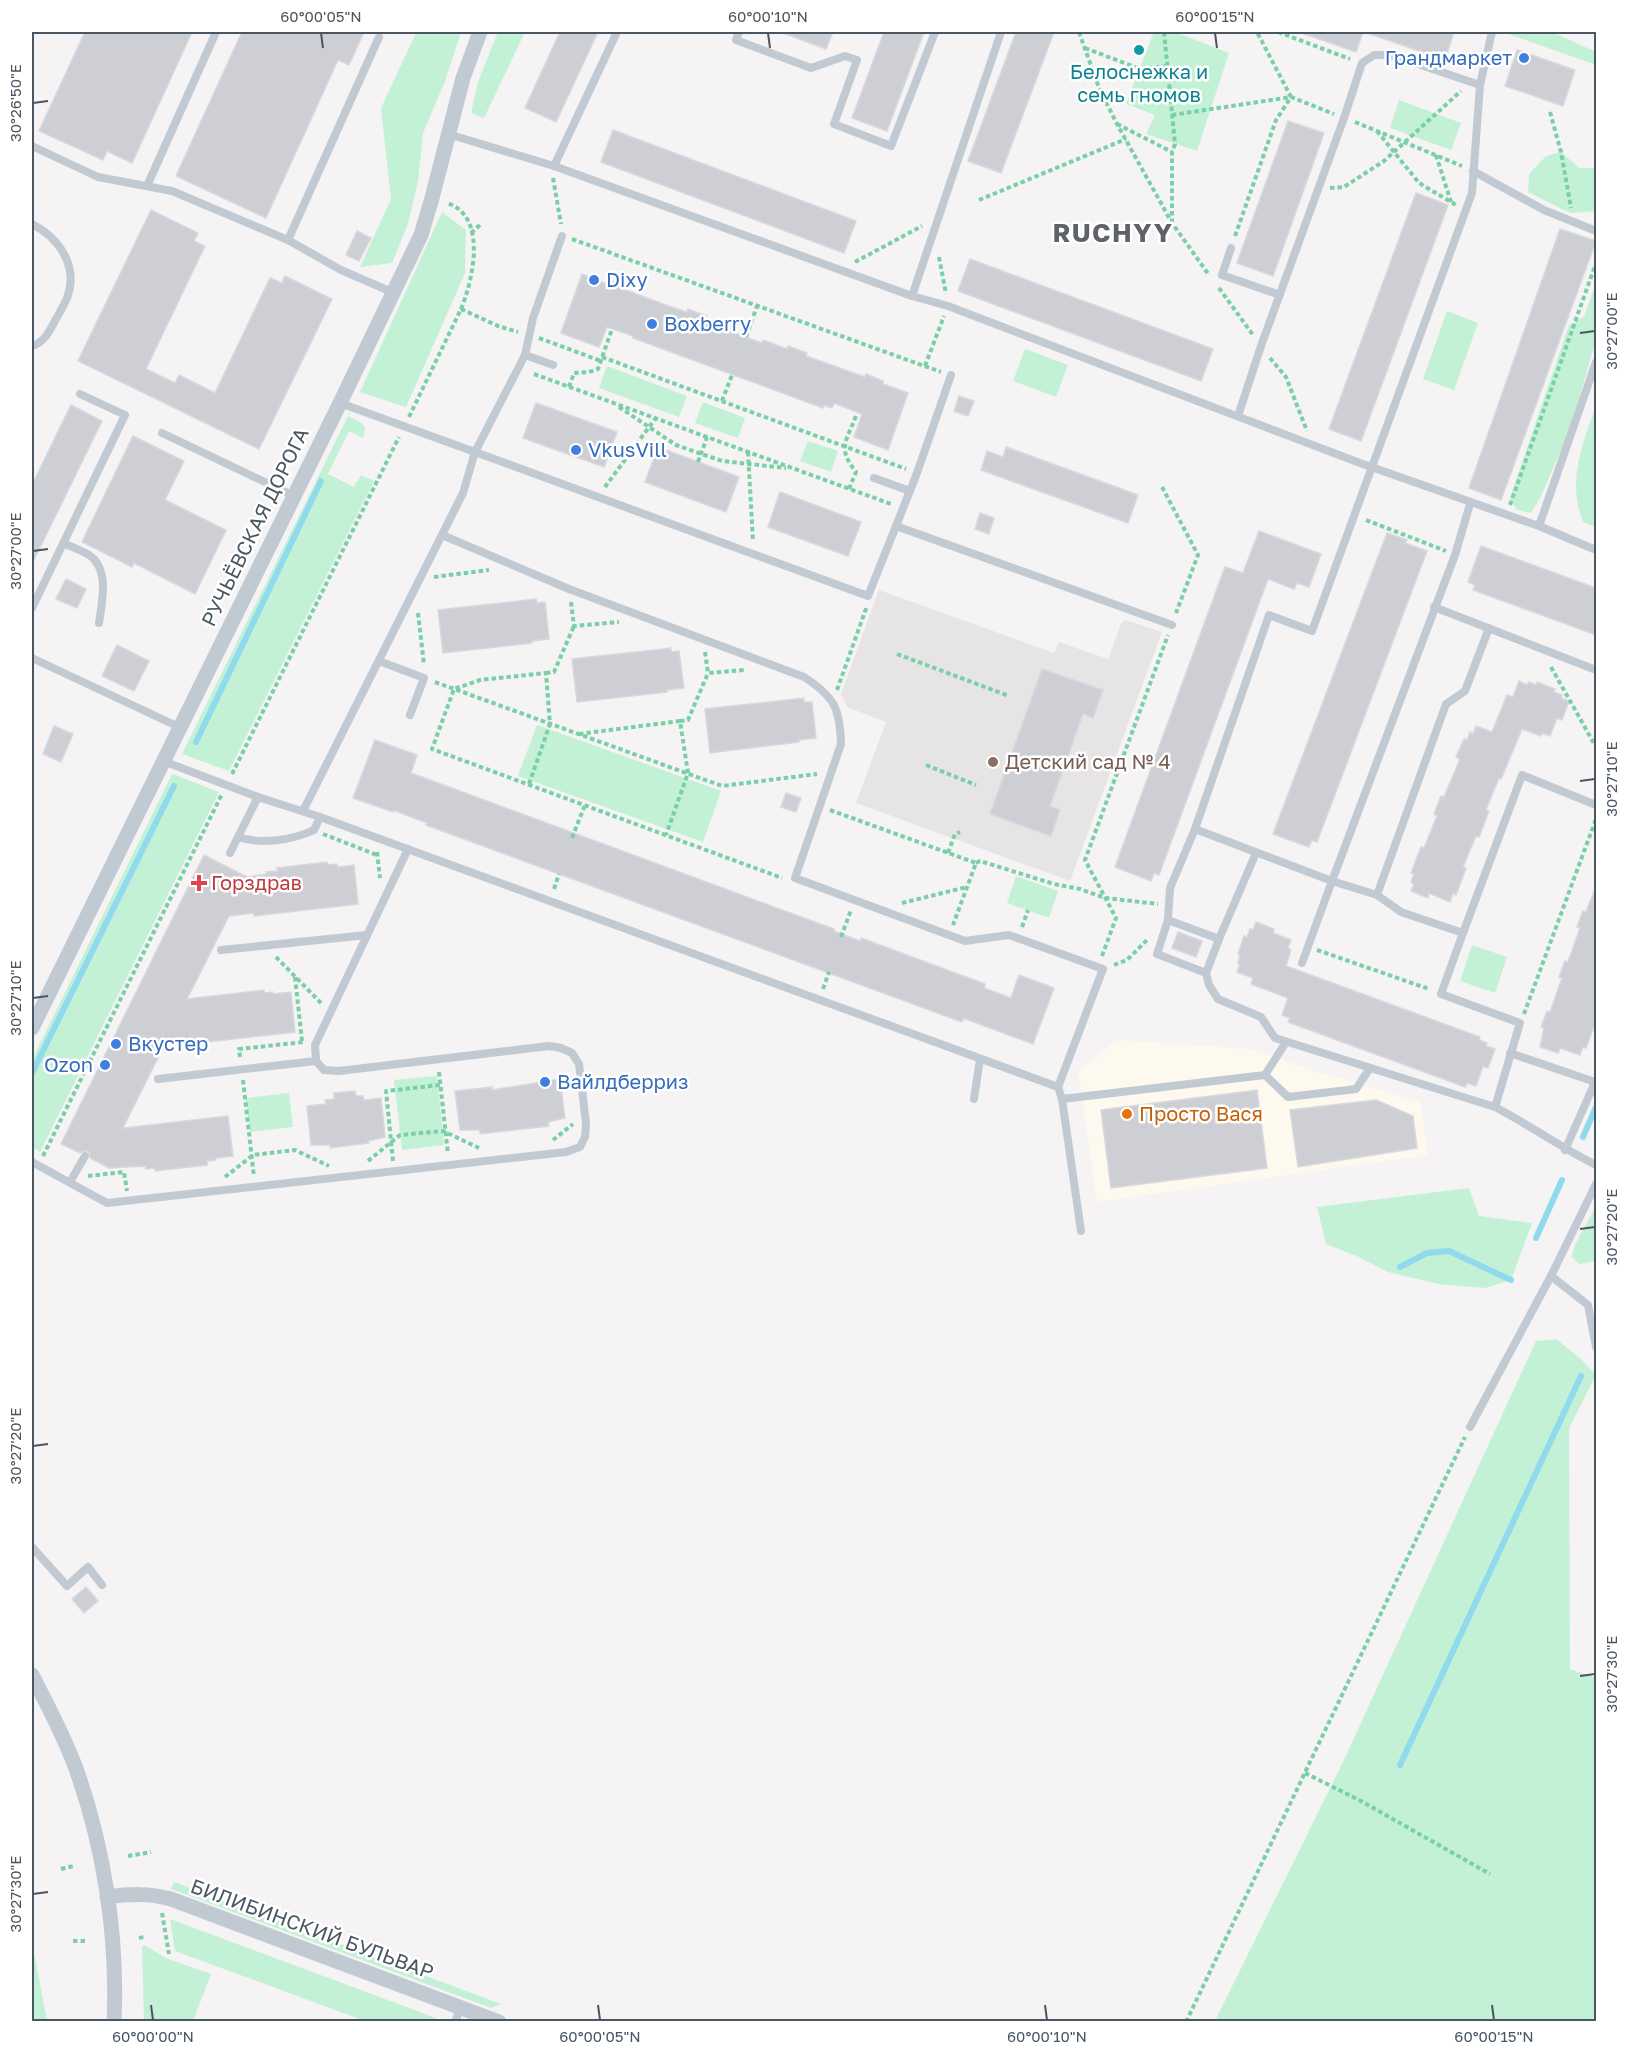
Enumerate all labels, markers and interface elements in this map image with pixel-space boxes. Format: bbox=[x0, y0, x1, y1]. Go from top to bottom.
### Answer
text: 60°00'05"N bbox=[280, 7, 362, 25]
text: 60°00'10"N bbox=[728, 7, 808, 25]
text: 60°00'15"N bbox=[1175, 7, 1255, 25]
marker: Белоснежка и семь гномов bbox=[1132, 43, 1146, 57]
place label: Грандмаркет bbox=[1385, 45, 1512, 69]
marker: Грандмаркет bbox=[1517, 51, 1531, 65]
place label: Белоснежка и семь гномов bbox=[1070, 59, 1208, 106]
text: 30°26'50"E bbox=[6, 64, 24, 142]
district label: RUCHYY bbox=[1052, 217, 1174, 248]
place label: Dixy bbox=[606, 267, 648, 291]
marker: Dixy bbox=[587, 273, 601, 287]
text: 30°27'00"E bbox=[1602, 292, 1620, 370]
place label: Boxberry bbox=[664, 311, 751, 335]
marker: Boxberry bbox=[645, 317, 659, 331]
street label: РУЧЬЁВСКАЯ ДОРОГА bbox=[196, 423, 313, 630]
place label: VkusVill bbox=[588, 437, 667, 461]
marker: VkusVill bbox=[569, 443, 583, 457]
text: 30°27'00"E bbox=[6, 512, 24, 590]
text: 30°27'10"E bbox=[1602, 741, 1620, 817]
place label: Детский сад № 4 bbox=[1005, 749, 1171, 773]
marker: Детский сад № 4 bbox=[986, 755, 1000, 769]
place label: Горздрав bbox=[211, 870, 302, 894]
marker: Горздрав bbox=[192, 876, 206, 890]
text: 30°27'10"E bbox=[6, 960, 24, 1036]
place label: Вкустер bbox=[128, 1031, 208, 1055]
marker: Вкустер bbox=[109, 1037, 123, 1051]
place label: Ozon bbox=[44, 1052, 93, 1076]
marker: Ozon bbox=[98, 1058, 112, 1072]
place label: Вайлдберриз bbox=[557, 1069, 689, 1093]
marker: Вайлдберриз bbox=[538, 1075, 552, 1089]
place label: Просто Вася bbox=[1139, 1101, 1263, 1125]
marker: Просто Вася bbox=[1120, 1107, 1134, 1121]
text: 30°27'20"E bbox=[1602, 1189, 1620, 1265]
text: 30°27'20"E bbox=[6, 1408, 24, 1484]
text: 30°27'30"E bbox=[1602, 1636, 1620, 1712]
text: 30°27'30"E bbox=[6, 1856, 24, 1932]
street label: БИЛИБИНСКИЙ БУЛЬВАР bbox=[188, 1873, 437, 1983]
text: 60°00'00"N bbox=[112, 2027, 194, 2045]
text: 60°00'05"N bbox=[559, 2027, 641, 2045]
text: 60°00'10"N bbox=[1007, 2027, 1087, 2045]
text: 60°00'15"N bbox=[1454, 2027, 1534, 2045]

